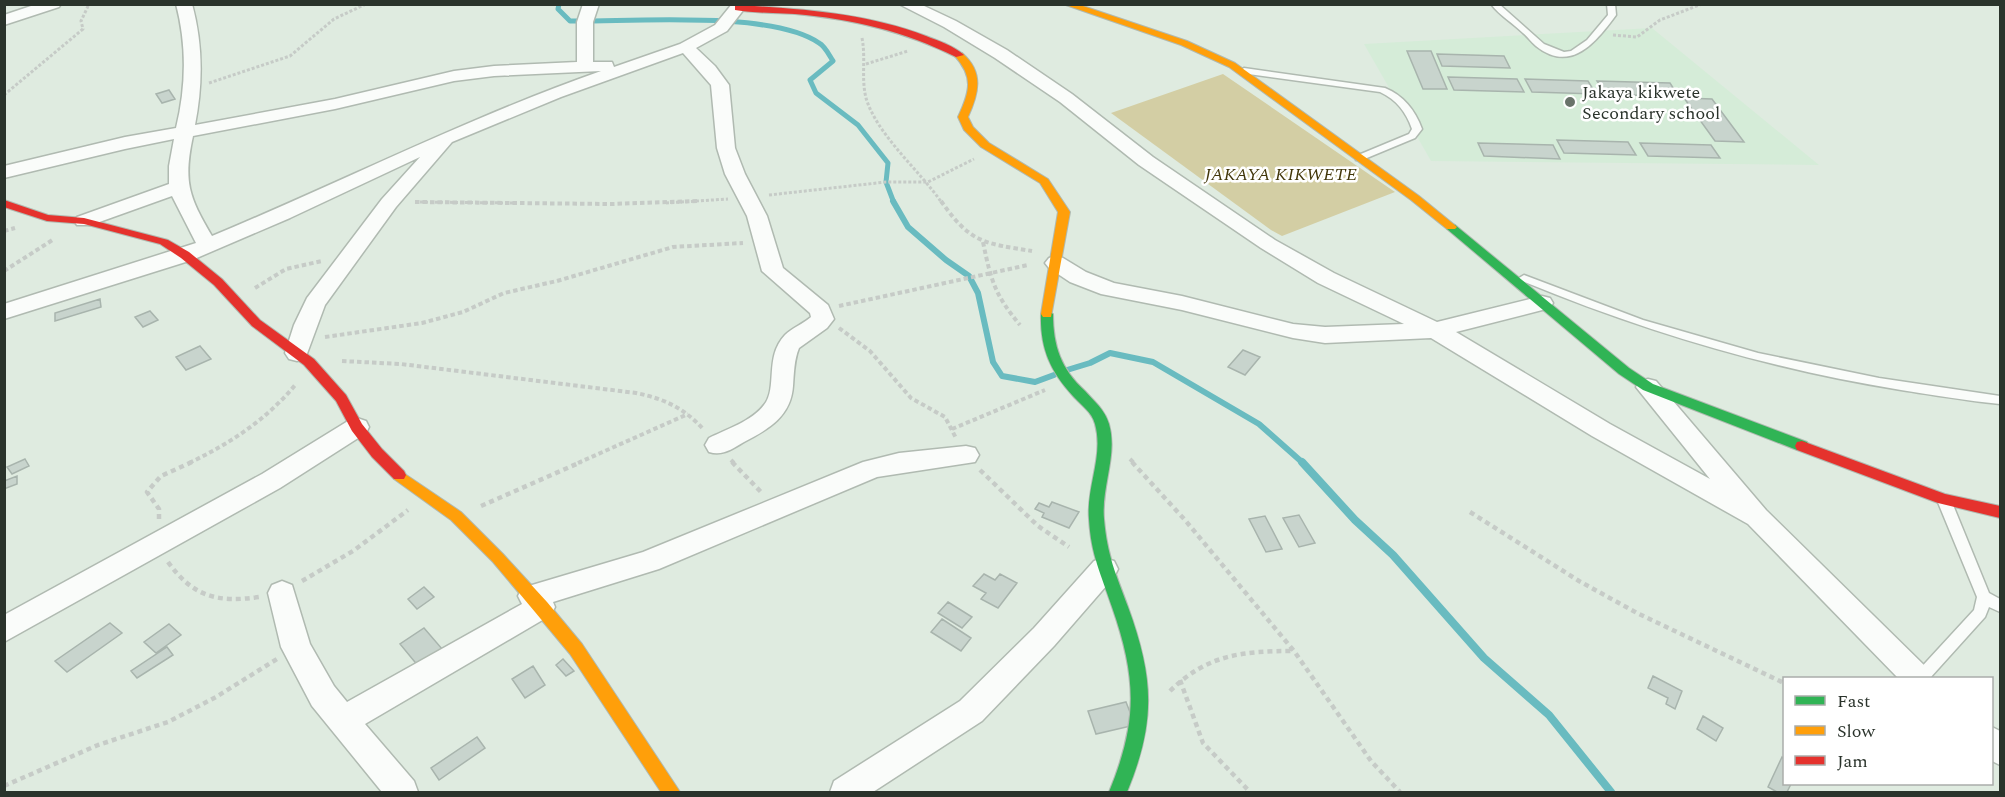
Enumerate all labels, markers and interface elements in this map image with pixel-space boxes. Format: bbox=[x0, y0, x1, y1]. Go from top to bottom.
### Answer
place label: Jakaya kikwete Secondary school bbox=[1582, 79, 1720, 127]
marker: Jakaya kikwete Secondary school bbox=[1563, 95, 1577, 109]
park label: JAKAYA KIKWETE bbox=[1203, 161, 1357, 188]
legend bbox=[1783, 677, 1993, 785]
text: Fast bbox=[1837, 688, 1870, 715]
text: Slow bbox=[1837, 718, 1876, 745]
text: Jam bbox=[1837, 748, 1868, 775]

